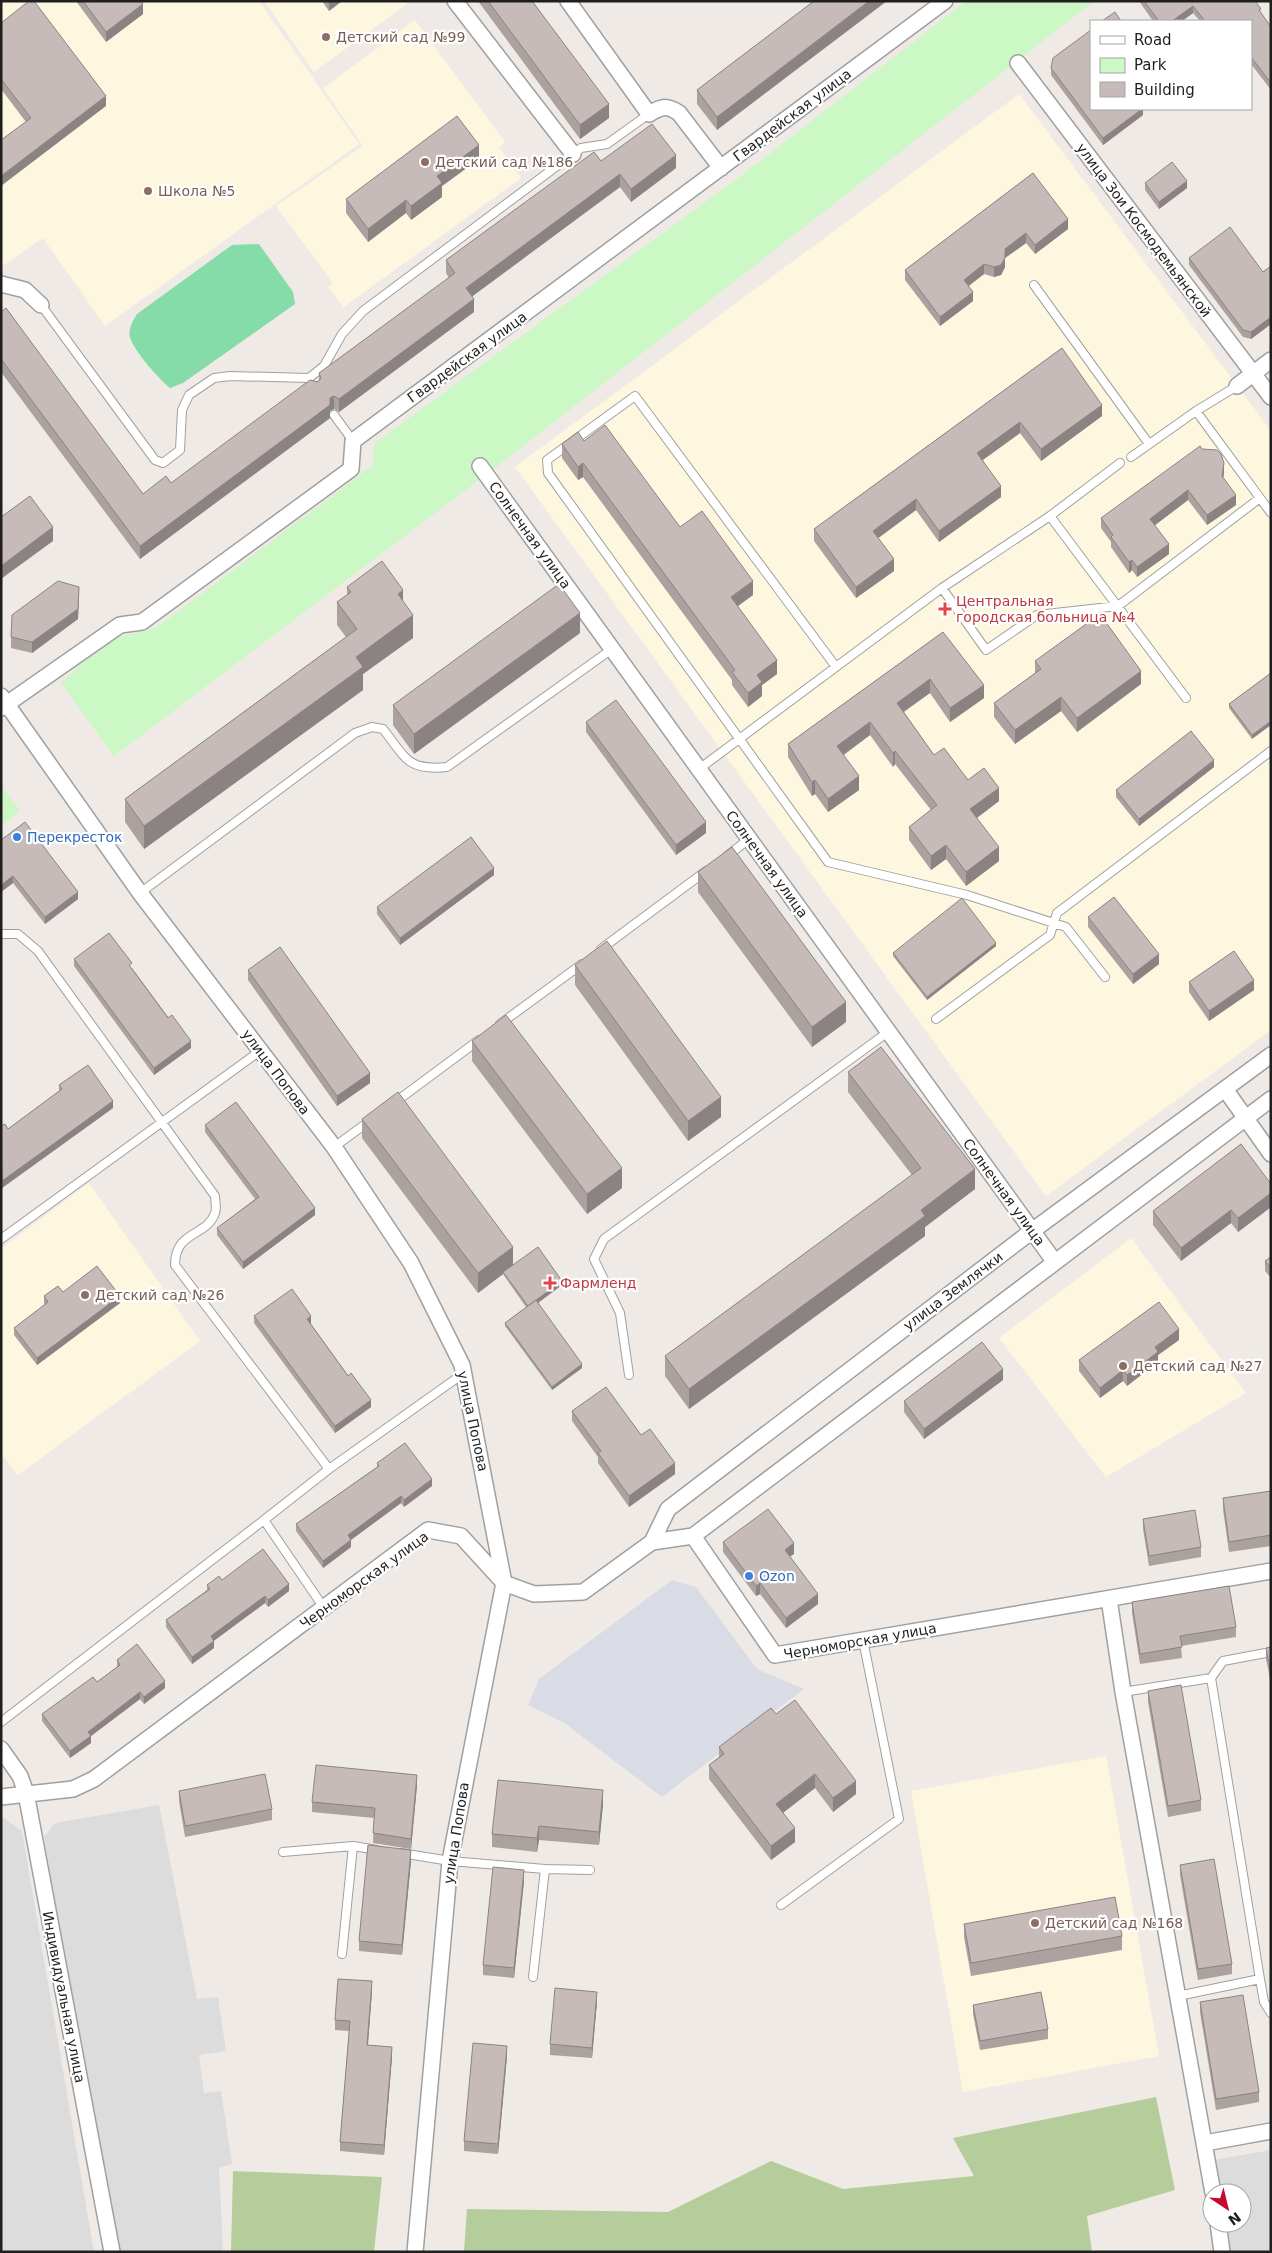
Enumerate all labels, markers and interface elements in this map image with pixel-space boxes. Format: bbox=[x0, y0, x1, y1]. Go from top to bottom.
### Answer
legend bbox=[1090, 20, 1252, 110]
place label: Детский сад №99 bbox=[336, 29, 465, 45]
marker: Детский сад №99 bbox=[320, 31, 332, 43]
text: Road bbox=[1134, 31, 1172, 49]
text: Park bbox=[1134, 56, 1167, 74]
street label: Гвардейская улица bbox=[730, 65, 854, 165]
text: Building bbox=[1134, 81, 1195, 99]
street label: улица Зои Космодемьянской bbox=[1073, 140, 1215, 320]
place label: Детский сад №186 bbox=[435, 154, 573, 170]
marker: Детский сад №186 bbox=[419, 156, 431, 168]
place label: Школа №5 bbox=[158, 183, 235, 199]
marker: Школа №5 bbox=[142, 185, 154, 197]
street label: Гвардейская улица bbox=[404, 308, 530, 406]
street label: Солнечная улица bbox=[486, 478, 574, 592]
place label: Центральная городская больница №4 bbox=[956, 593, 1135, 625]
marker: Центральная городская больница №4 bbox=[938, 602, 952, 616]
street label: Солнечная улица bbox=[723, 807, 811, 921]
place label: Перекресток bbox=[27, 829, 122, 845]
marker: Перекресток bbox=[11, 831, 23, 843]
street label: улица Попова bbox=[239, 1026, 313, 1118]
street label: Солнечная улица bbox=[960, 1135, 1048, 1249]
street label: улица Землячки bbox=[900, 1248, 1006, 1334]
place label: Фармленд bbox=[560, 1275, 636, 1291]
marker: Фармленд bbox=[544, 1277, 556, 1289]
place label: Детский сад №26 bbox=[95, 1287, 224, 1303]
marker: Детский сад №26 bbox=[79, 1289, 91, 1301]
place label: Детский сад №27 bbox=[1133, 1358, 1262, 1374]
marker: Детский сад №27 bbox=[1117, 1360, 1129, 1372]
street label: улица Попова bbox=[455, 1369, 491, 1473]
street label: Черноморская улица bbox=[297, 1528, 431, 1632]
place label: Ozon bbox=[759, 1568, 795, 1584]
marker: Ozon bbox=[743, 1570, 755, 1582]
street label: Черноморская улица bbox=[782, 1620, 938, 1662]
street label: улица Попова bbox=[440, 1781, 472, 1885]
street label: Индивидуальная улица bbox=[39, 1910, 89, 2084]
place label: Детский сад №168 bbox=[1045, 1915, 1183, 1931]
marker: Детский сад №168 bbox=[1029, 1917, 1041, 1929]
north arrow bbox=[1202, 2183, 1252, 2233]
text: N bbox=[1225, 2209, 1244, 2229]

